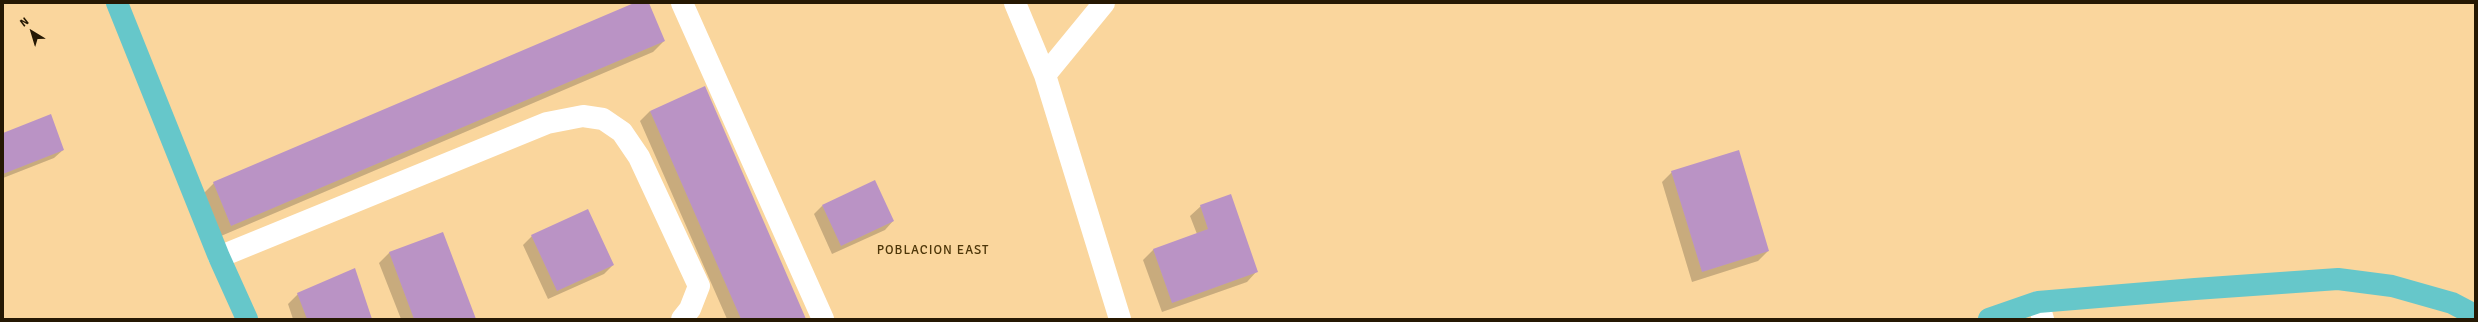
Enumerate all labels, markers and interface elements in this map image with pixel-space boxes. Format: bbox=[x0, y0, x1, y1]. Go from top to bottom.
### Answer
north arrow bbox=[12, 12, 52, 52]
text: N bbox=[17, 15, 31, 30]
district label: POBLACION EAST bbox=[877, 243, 989, 259]

